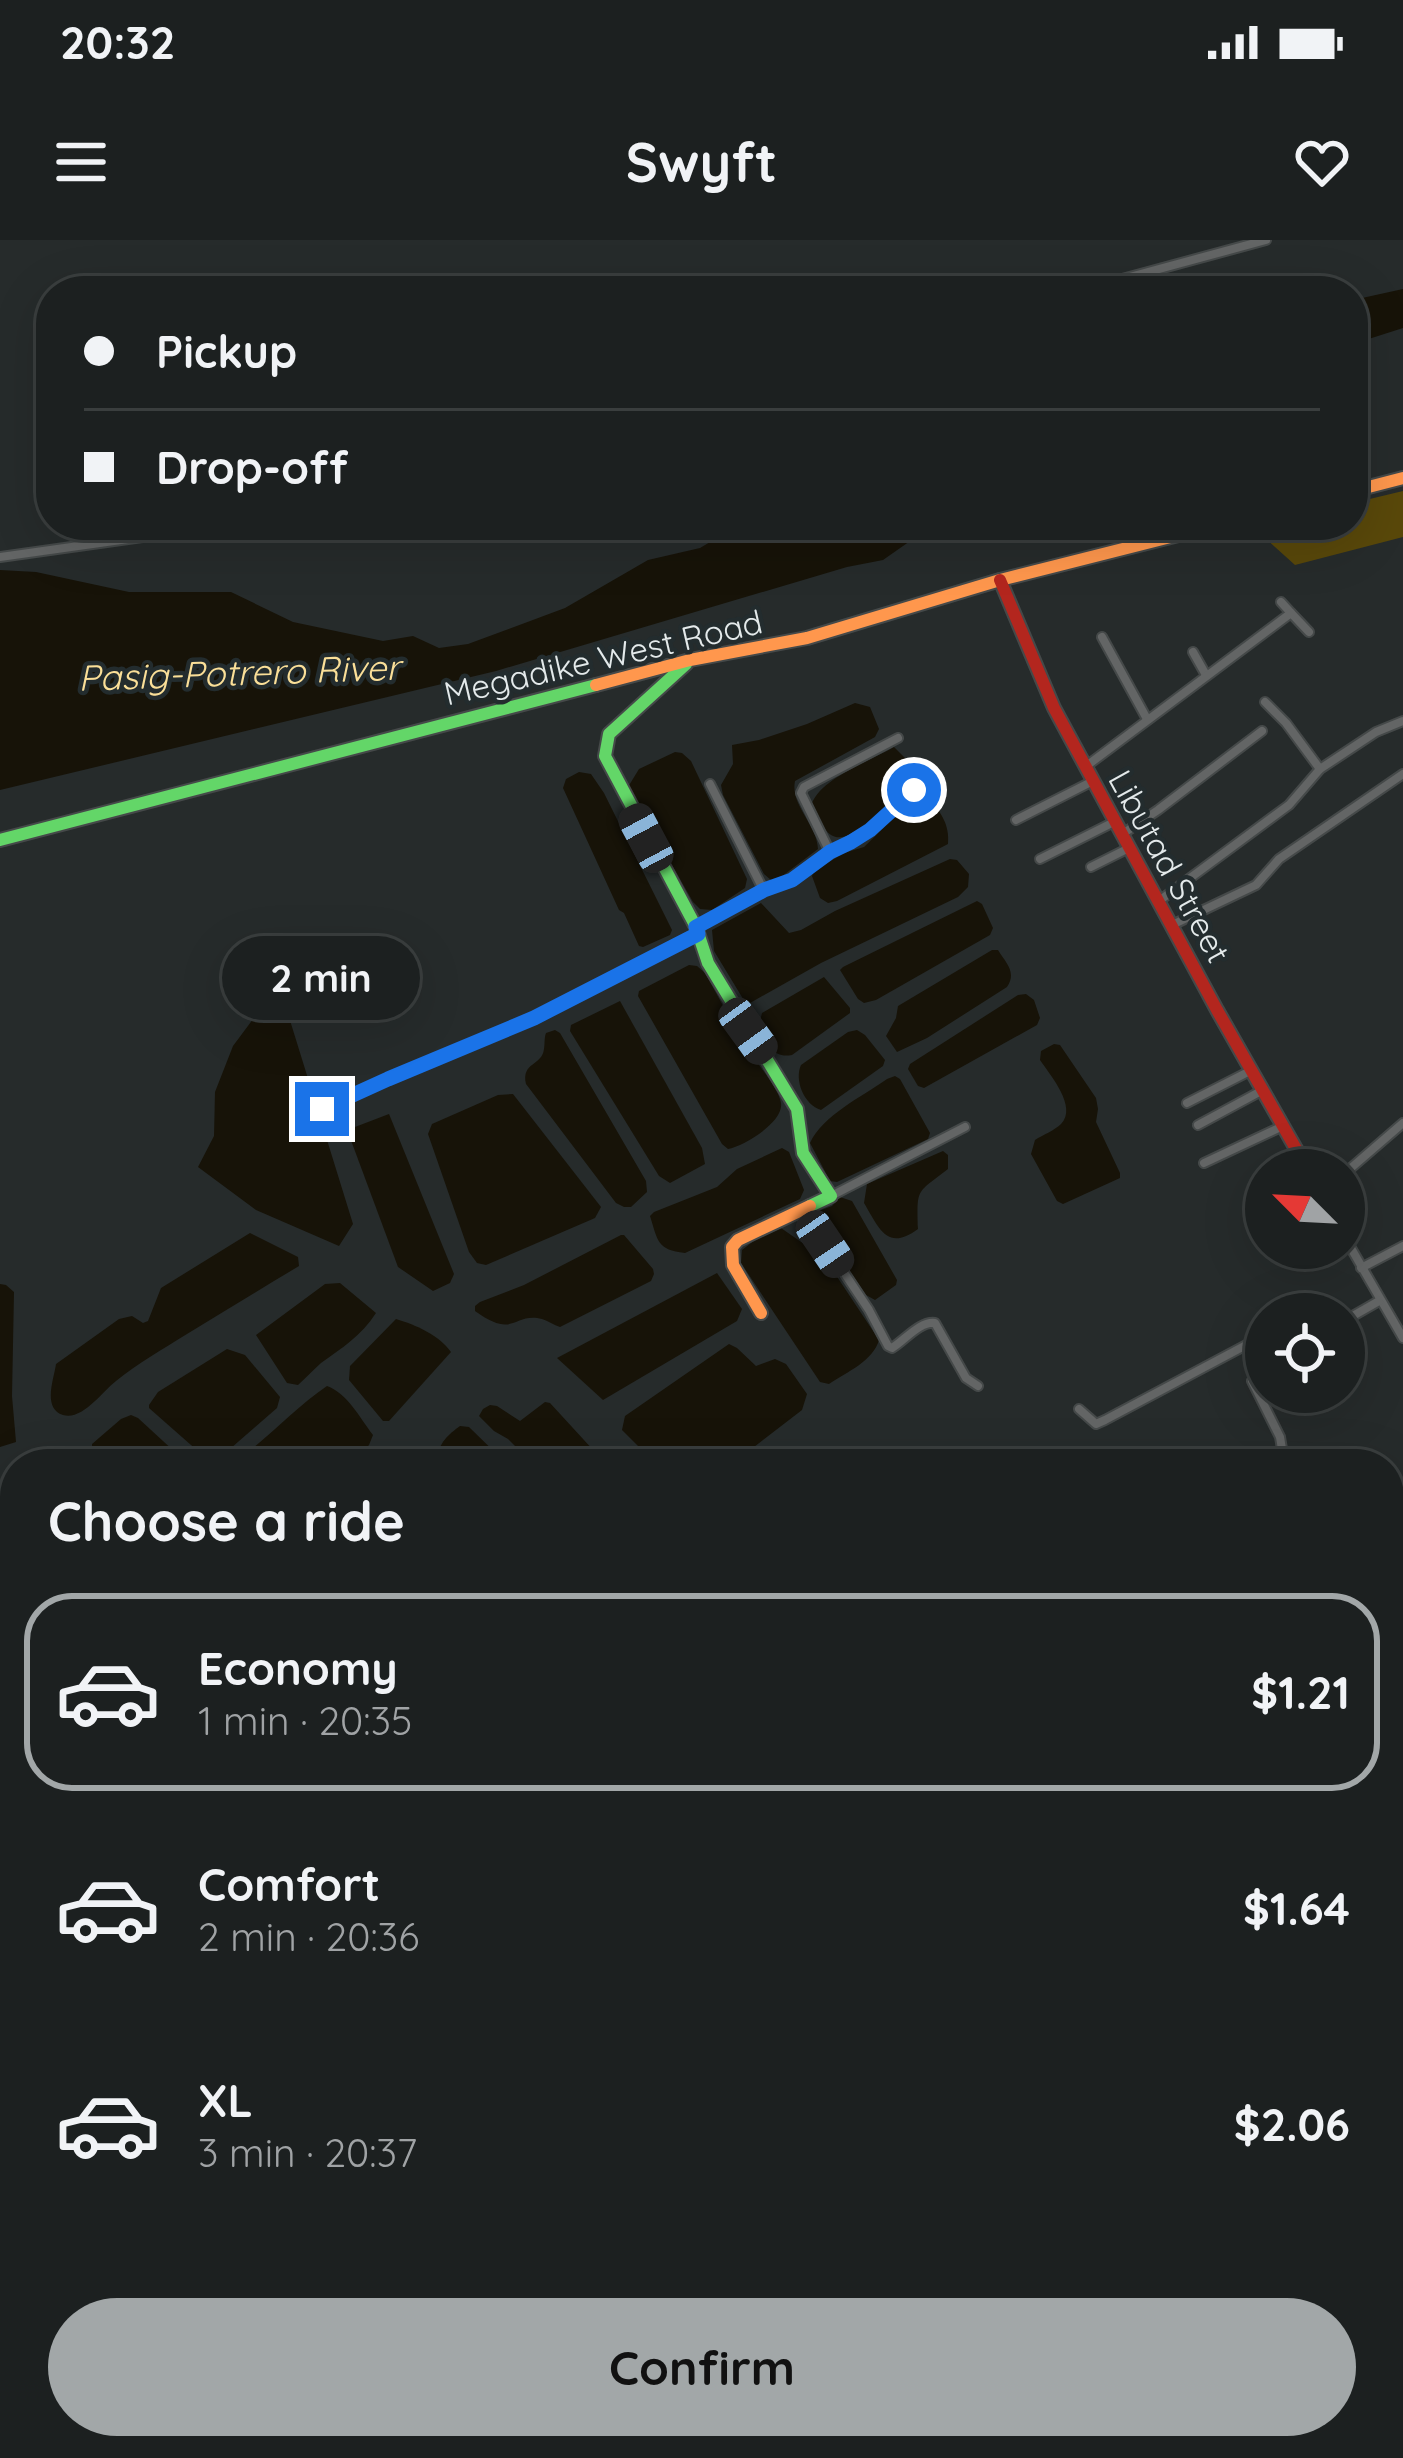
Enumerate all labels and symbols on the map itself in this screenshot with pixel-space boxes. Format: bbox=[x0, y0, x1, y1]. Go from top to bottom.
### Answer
street label: Megadike West Road bbox=[440, 600, 766, 714]
water label: Pasig-Potrero River bbox=[77, 644, 405, 700]
route start bbox=[887, 763, 941, 817]
street label: Libutad Street bbox=[1100, 763, 1240, 969]
car bbox=[613, 798, 679, 878]
callout: 2 min bbox=[223, 935, 421, 1019]
car bbox=[712, 991, 784, 1071]
route end bbox=[295, 1082, 349, 1136]
north arrow bbox=[1245, 1149, 1365, 1269]
car bbox=[790, 1204, 860, 1284]

